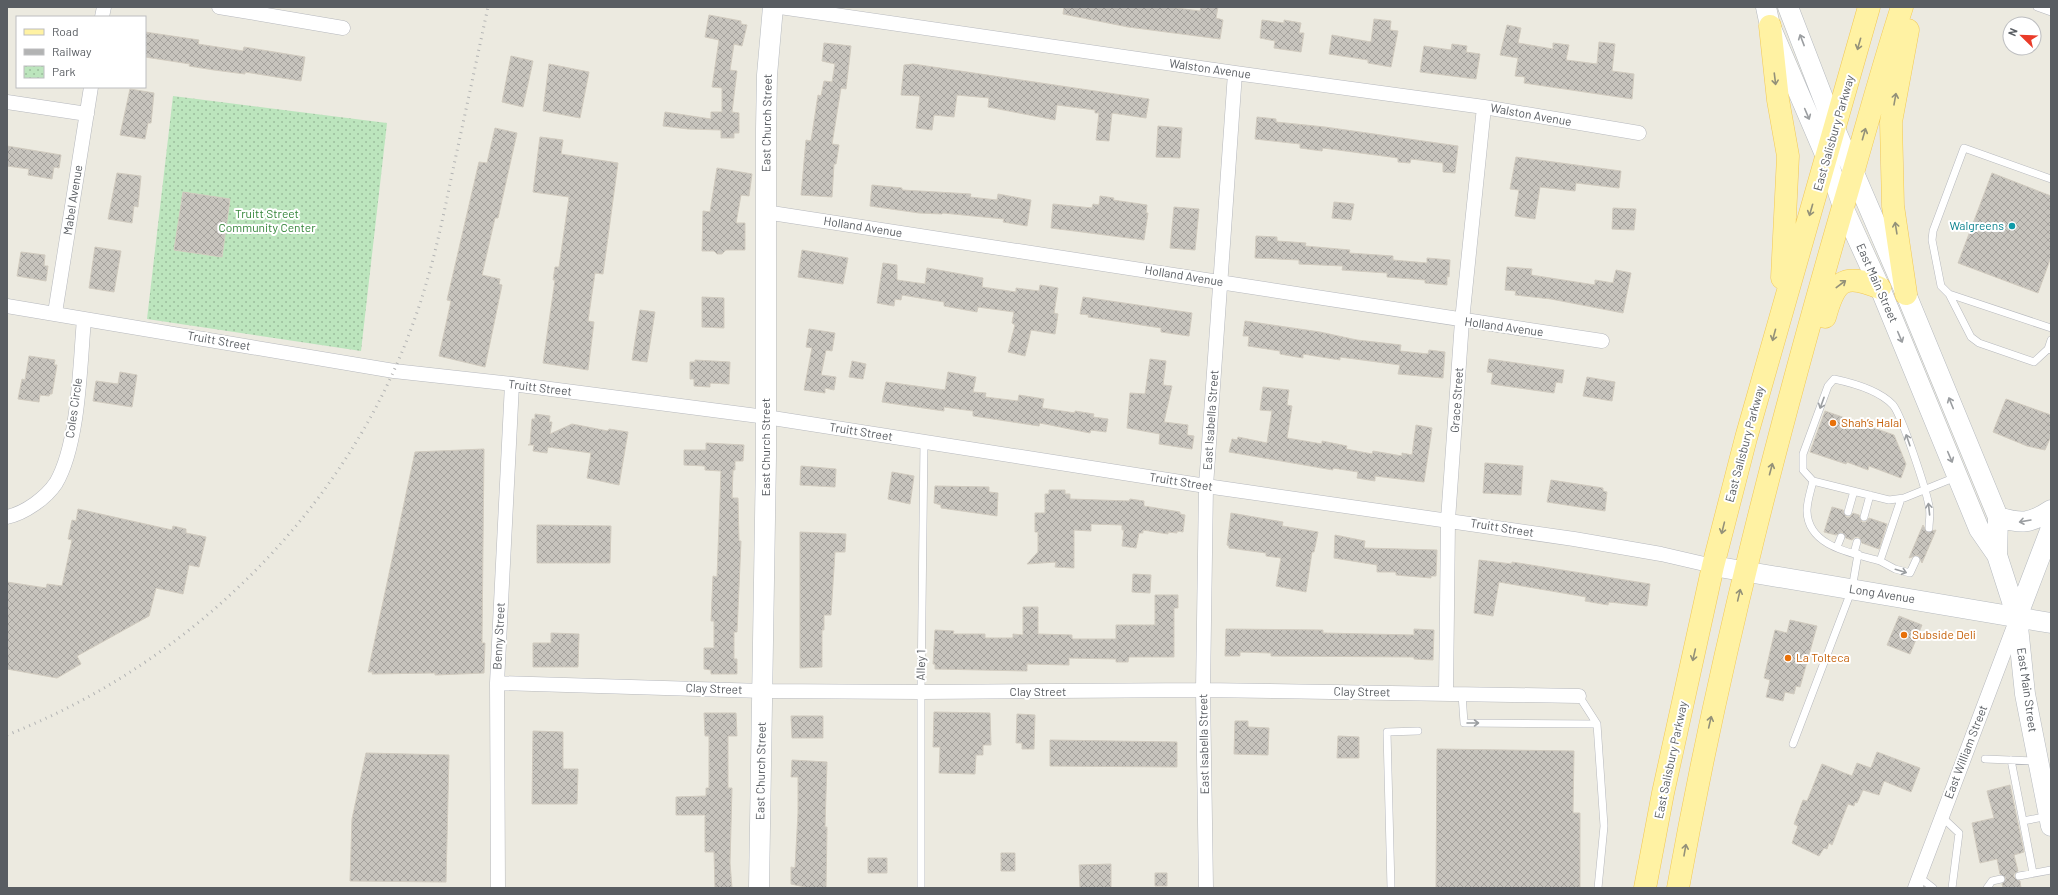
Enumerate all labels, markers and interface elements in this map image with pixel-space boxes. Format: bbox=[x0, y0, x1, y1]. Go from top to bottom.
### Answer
legend bbox=[16, 16, 146, 88]
north arrow bbox=[2002, 16, 2042, 56]
text: Road bbox=[52, 24, 79, 38]
text: N bbox=[2005, 26, 2020, 38]
one-way arrow bbox=[1797, 34, 1805, 46]
one-way arrow bbox=[1855, 38, 1862, 51]
text: Railway bbox=[52, 44, 92, 58]
street label: Walston Avenue bbox=[1168, 55, 1252, 81]
text: Park bbox=[52, 64, 76, 78]
one-way arrow bbox=[1771, 72, 1779, 85]
street label: East Salisbury Parkway bbox=[1810, 73, 1856, 192]
street label: East Church Street bbox=[758, 74, 774, 172]
one-way arrow bbox=[1891, 93, 1899, 106]
street label: Walston Avenue bbox=[1489, 100, 1573, 128]
one-way arrow bbox=[1804, 108, 1812, 120]
one-way arrow bbox=[1861, 128, 1868, 141]
street label: Mabel Avenue bbox=[60, 164, 84, 236]
one-way arrow bbox=[1807, 203, 1814, 216]
park label: Truitt Street Community Center bbox=[218, 206, 316, 234]
street label: Holland Avenue bbox=[823, 213, 904, 239]
place label: Walgreens bbox=[1949, 218, 2004, 232]
marker: Walgreens bbox=[2007, 221, 2017, 231]
one-way arrow bbox=[1892, 222, 1900, 235]
street label: East Main Street bbox=[1854, 241, 1902, 324]
street label: Holland Avenue bbox=[1144, 262, 1225, 288]
one-way arrow bbox=[1835, 280, 1846, 288]
street label: Holland Avenue bbox=[1464, 314, 1544, 338]
street label: Truitt Street bbox=[186, 328, 252, 352]
one-way arrow bbox=[1770, 328, 1777, 341]
one-way arrow bbox=[1897, 331, 1904, 343]
street label: Grace Street bbox=[1447, 367, 1465, 433]
street label: East Isabella Street bbox=[1200, 369, 1220, 471]
street label: Truitt Street bbox=[508, 376, 573, 398]
street label: Coles Circle bbox=[62, 377, 84, 439]
street label: East Salisbury Parkway bbox=[1722, 384, 1766, 503]
one-way arrow bbox=[1817, 397, 1825, 409]
street label: East Church Street bbox=[758, 398, 772, 496]
one-way arrow bbox=[1947, 398, 1954, 410]
place label: Shah’s Halal bbox=[1841, 415, 1902, 429]
marker: Shah’s Halal bbox=[1828, 418, 1838, 428]
street label: Truitt Street bbox=[828, 419, 894, 443]
one-way arrow bbox=[1903, 434, 1911, 446]
one-way arrow bbox=[1947, 451, 1954, 463]
one-way arrow bbox=[1768, 463, 1775, 476]
street label: Truitt Street bbox=[1148, 469, 1214, 493]
one-way arrow bbox=[1925, 502, 1932, 515]
street label: Truitt Street bbox=[1469, 515, 1535, 539]
one-way arrow bbox=[2019, 517, 2032, 525]
one-way arrow bbox=[1719, 521, 1726, 534]
one-way arrow bbox=[1894, 568, 1907, 575]
street label: Long Avenue bbox=[1848, 581, 1916, 605]
one-way arrow bbox=[1735, 589, 1743, 602]
street label: Benny Street bbox=[489, 602, 507, 670]
place label: Subside Deli bbox=[1912, 627, 1976, 641]
marker: Subside Deli bbox=[1899, 630, 1909, 640]
street label: East Main Street bbox=[2015, 647, 2041, 733]
one-way arrow bbox=[1689, 648, 1697, 661]
street label: Alley 1 bbox=[913, 649, 927, 681]
place label: La Tolteca bbox=[1796, 650, 1850, 664]
marker: La Tolteca bbox=[1783, 653, 1793, 663]
street label: Clay Street bbox=[685, 680, 743, 696]
street label: Clay Street bbox=[1010, 684, 1066, 698]
street label: Clay Street bbox=[1334, 684, 1391, 698]
street label: East Isabella Street bbox=[1195, 694, 1211, 794]
street label: East Salisbury Parkway bbox=[1651, 699, 1689, 820]
street label: East William Street bbox=[1941, 703, 1989, 801]
one-way arrow bbox=[1706, 716, 1714, 729]
one-way arrow bbox=[1466, 720, 1479, 727]
street label: East Church Street bbox=[752, 722, 768, 820]
one-way arrow bbox=[1681, 844, 1689, 857]

